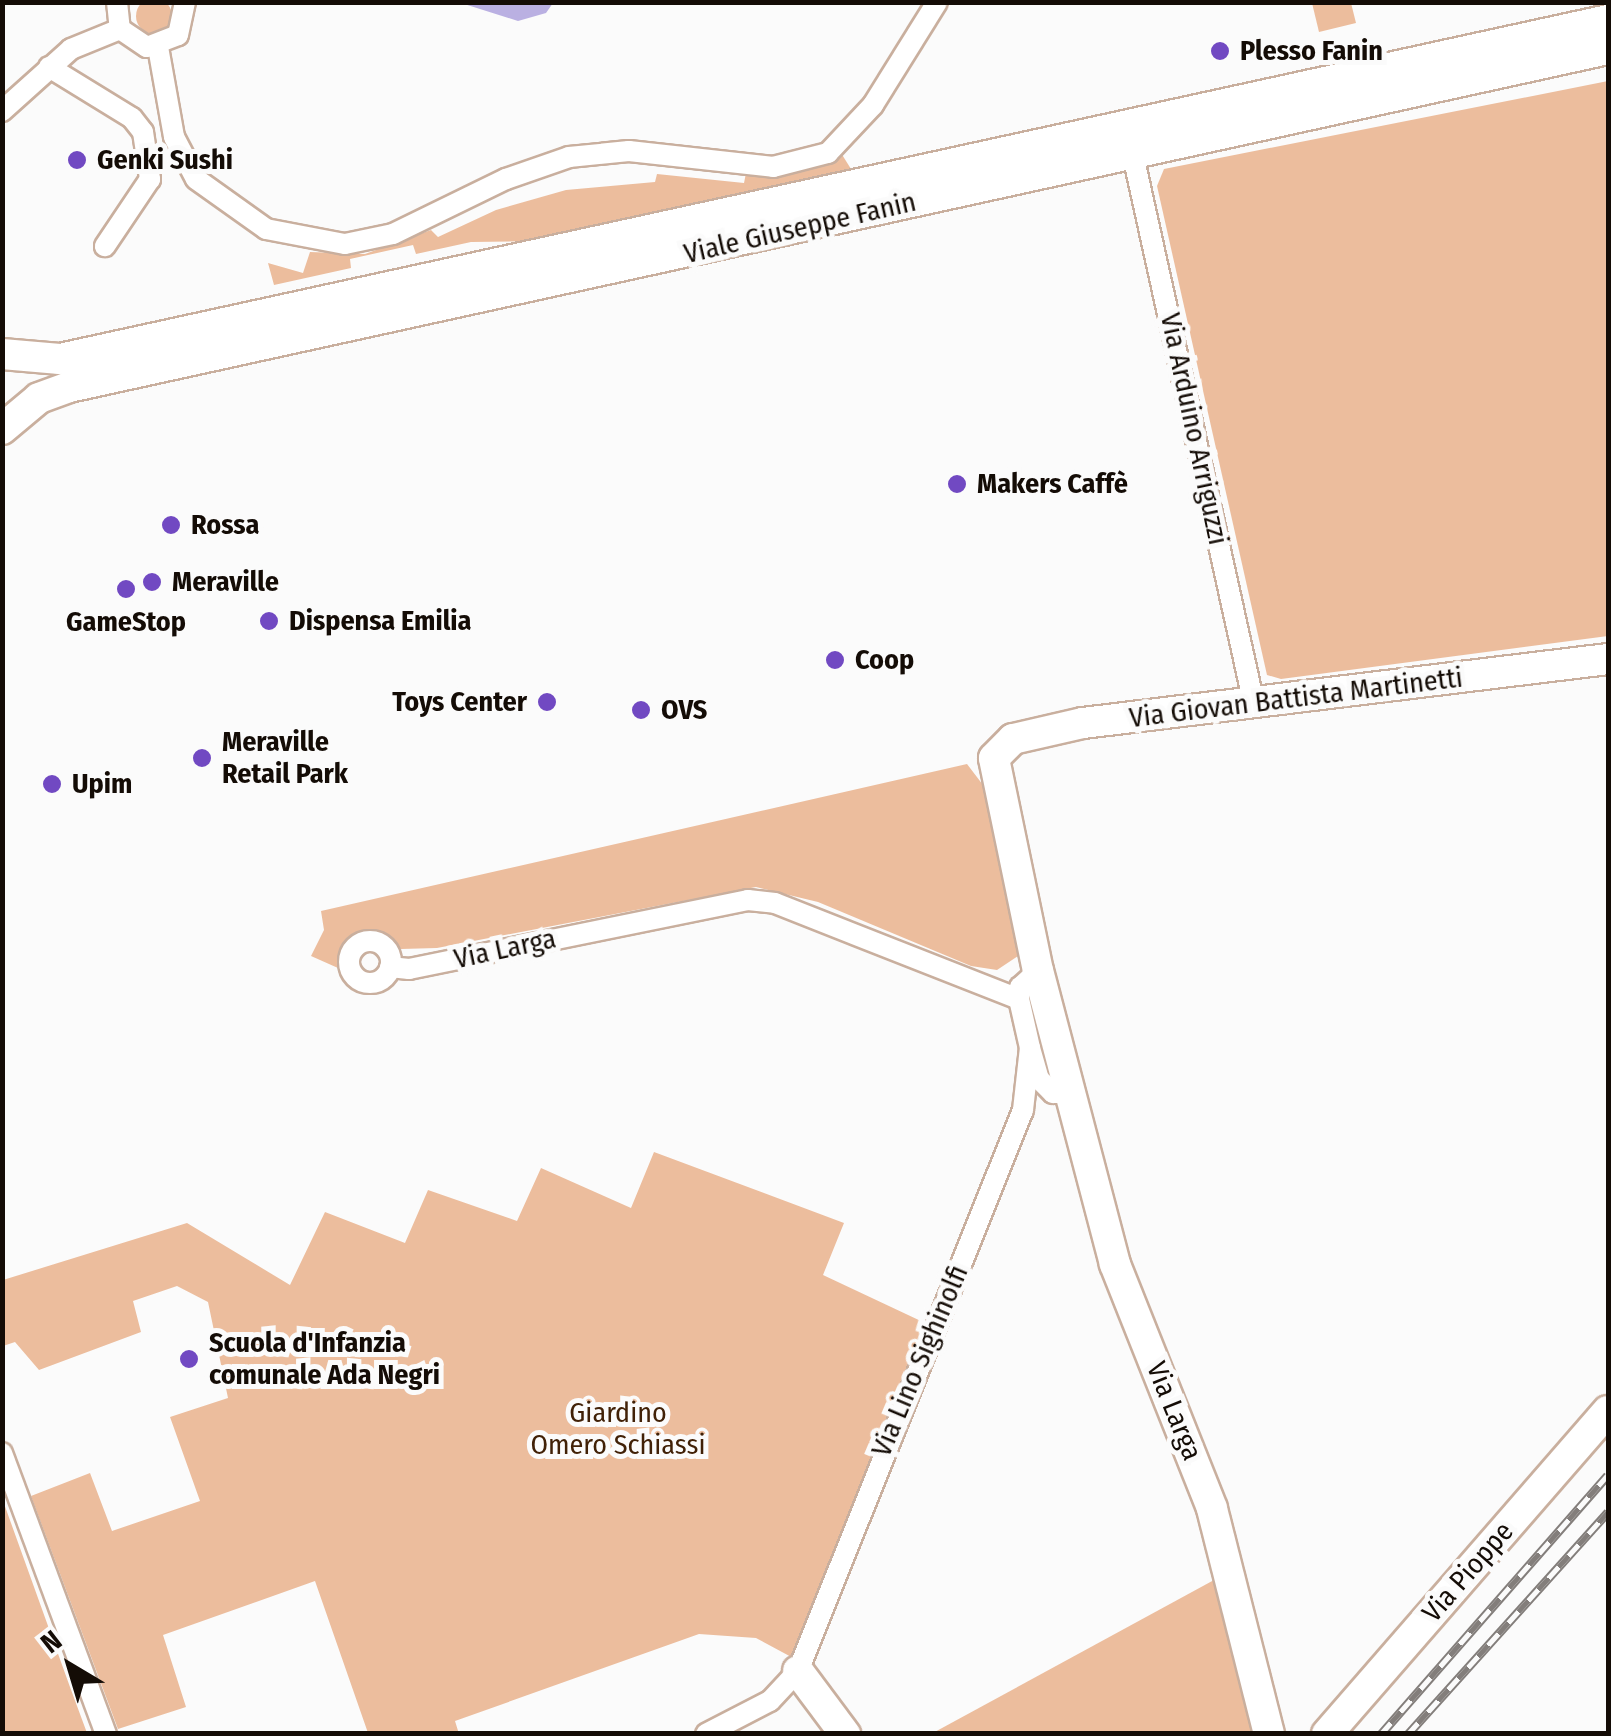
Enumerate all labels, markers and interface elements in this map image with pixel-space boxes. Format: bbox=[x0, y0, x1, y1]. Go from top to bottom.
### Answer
place label: Plesso Fanin bbox=[1240, 34, 1383, 68]
marker: Plesso Fanin bbox=[1209, 40, 1231, 62]
place label: Genki Sushi bbox=[97, 143, 233, 177]
marker: Genki Sushi bbox=[66, 149, 88, 171]
street label: Viale Giuseppe Fanin bbox=[681, 185, 919, 271]
street label: Via Arduino Arriguzzi bbox=[1153, 310, 1235, 548]
place label: Makers Caffè bbox=[977, 467, 1128, 501]
marker: Makers Caffè bbox=[946, 473, 968, 495]
place label: Rossa bbox=[191, 508, 259, 542]
marker: Rossa bbox=[160, 514, 182, 536]
place label: Meraville bbox=[172, 565, 279, 599]
marker: Meraville bbox=[141, 571, 163, 593]
marker: GameStop bbox=[115, 578, 137, 600]
place label: Dispensa Emilia bbox=[289, 604, 472, 638]
place label: GameStop bbox=[66, 605, 186, 639]
marker: Dispensa Emilia bbox=[258, 610, 280, 632]
place label: Coop bbox=[855, 643, 914, 677]
marker: Coop bbox=[824, 649, 846, 671]
street label: Via Giovan Battista Martinetti bbox=[1127, 661, 1465, 735]
place label: Toys Center bbox=[392, 685, 527, 719]
marker: Toys Center bbox=[536, 691, 558, 713]
place label: OVS bbox=[661, 693, 707, 727]
marker: OVS bbox=[630, 699, 652, 721]
place label: Meraville Retail Park bbox=[222, 725, 348, 791]
marker: Meraville Retail Park bbox=[191, 747, 213, 769]
place label: Upim bbox=[72, 767, 132, 801]
marker: Upim bbox=[41, 773, 63, 795]
street label: Via Larga bbox=[451, 922, 559, 976]
street label: Via Lino Sighinolfi bbox=[865, 1260, 975, 1462]
place label: Scuola d'Infanzia comunale Ada Negri bbox=[209, 1326, 440, 1392]
marker: Scuola d'Infanzia comunale Ada Negri bbox=[178, 1348, 200, 1370]
street label: Via Larga bbox=[1139, 1357, 1209, 1465]
park label: Giardino Omero Schiassi bbox=[530, 1396, 706, 1462]
street label: Via Pioppe bbox=[1415, 1515, 1521, 1629]
north arrow bbox=[20, 1616, 120, 1716]
text: N bbox=[34, 1624, 68, 1660]

